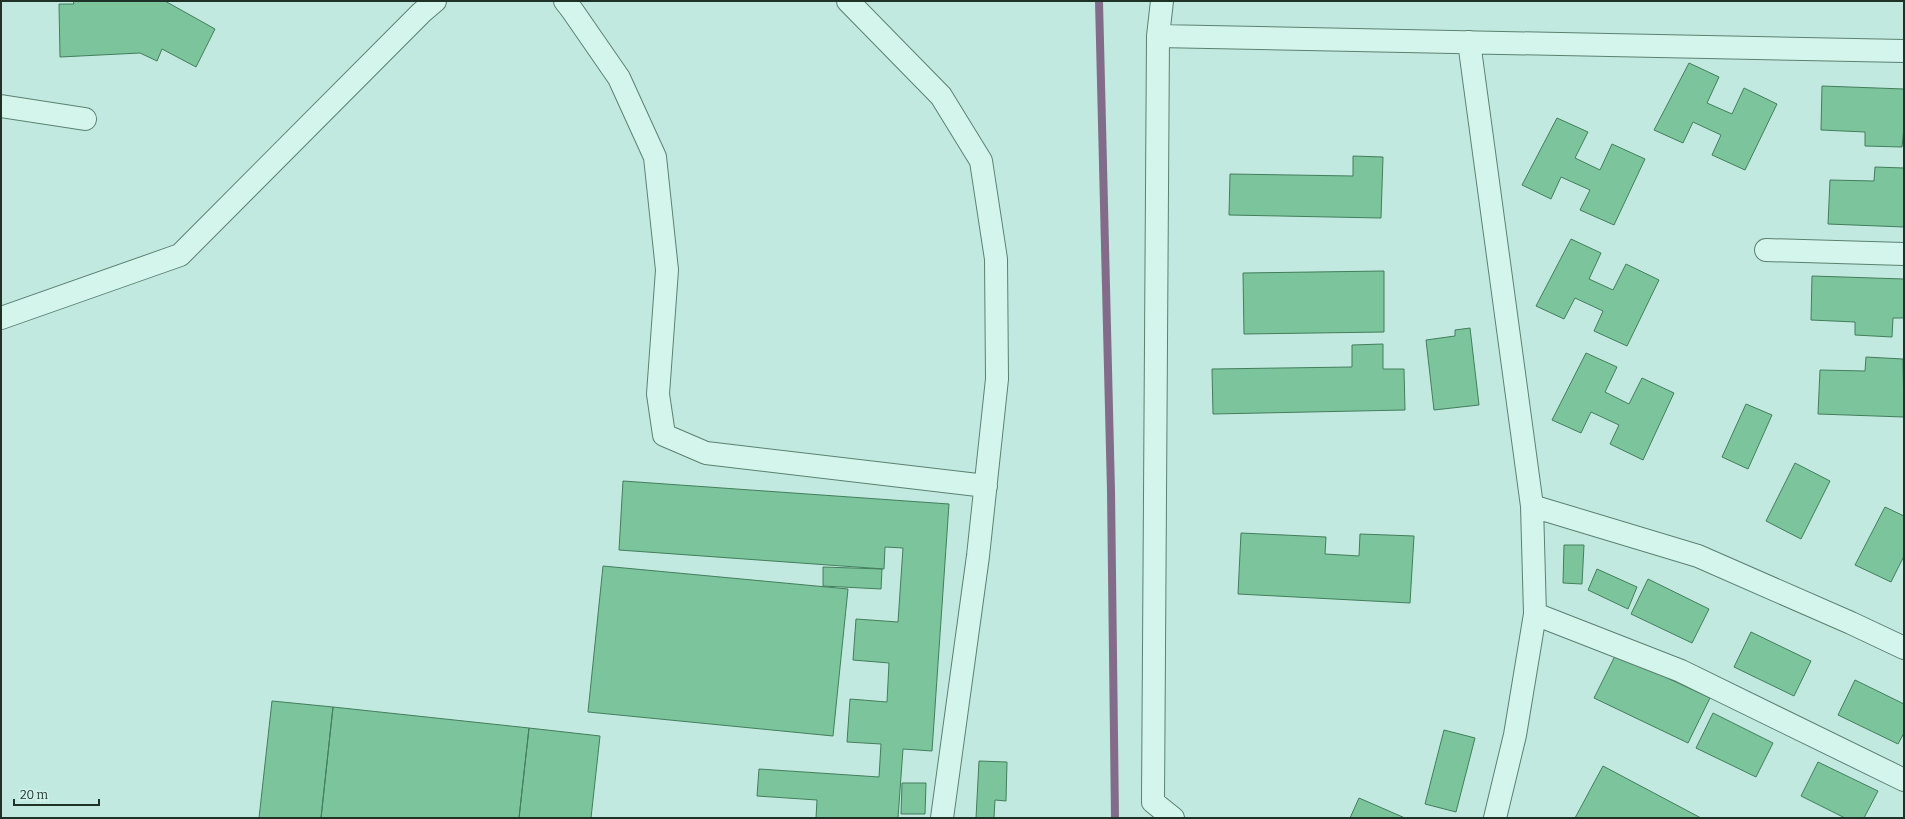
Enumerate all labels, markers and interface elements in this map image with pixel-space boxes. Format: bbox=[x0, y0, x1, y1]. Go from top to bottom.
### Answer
scale bar bbox=[14, 781, 99, 807]
text: 20 m bbox=[20, 788, 49, 802]

